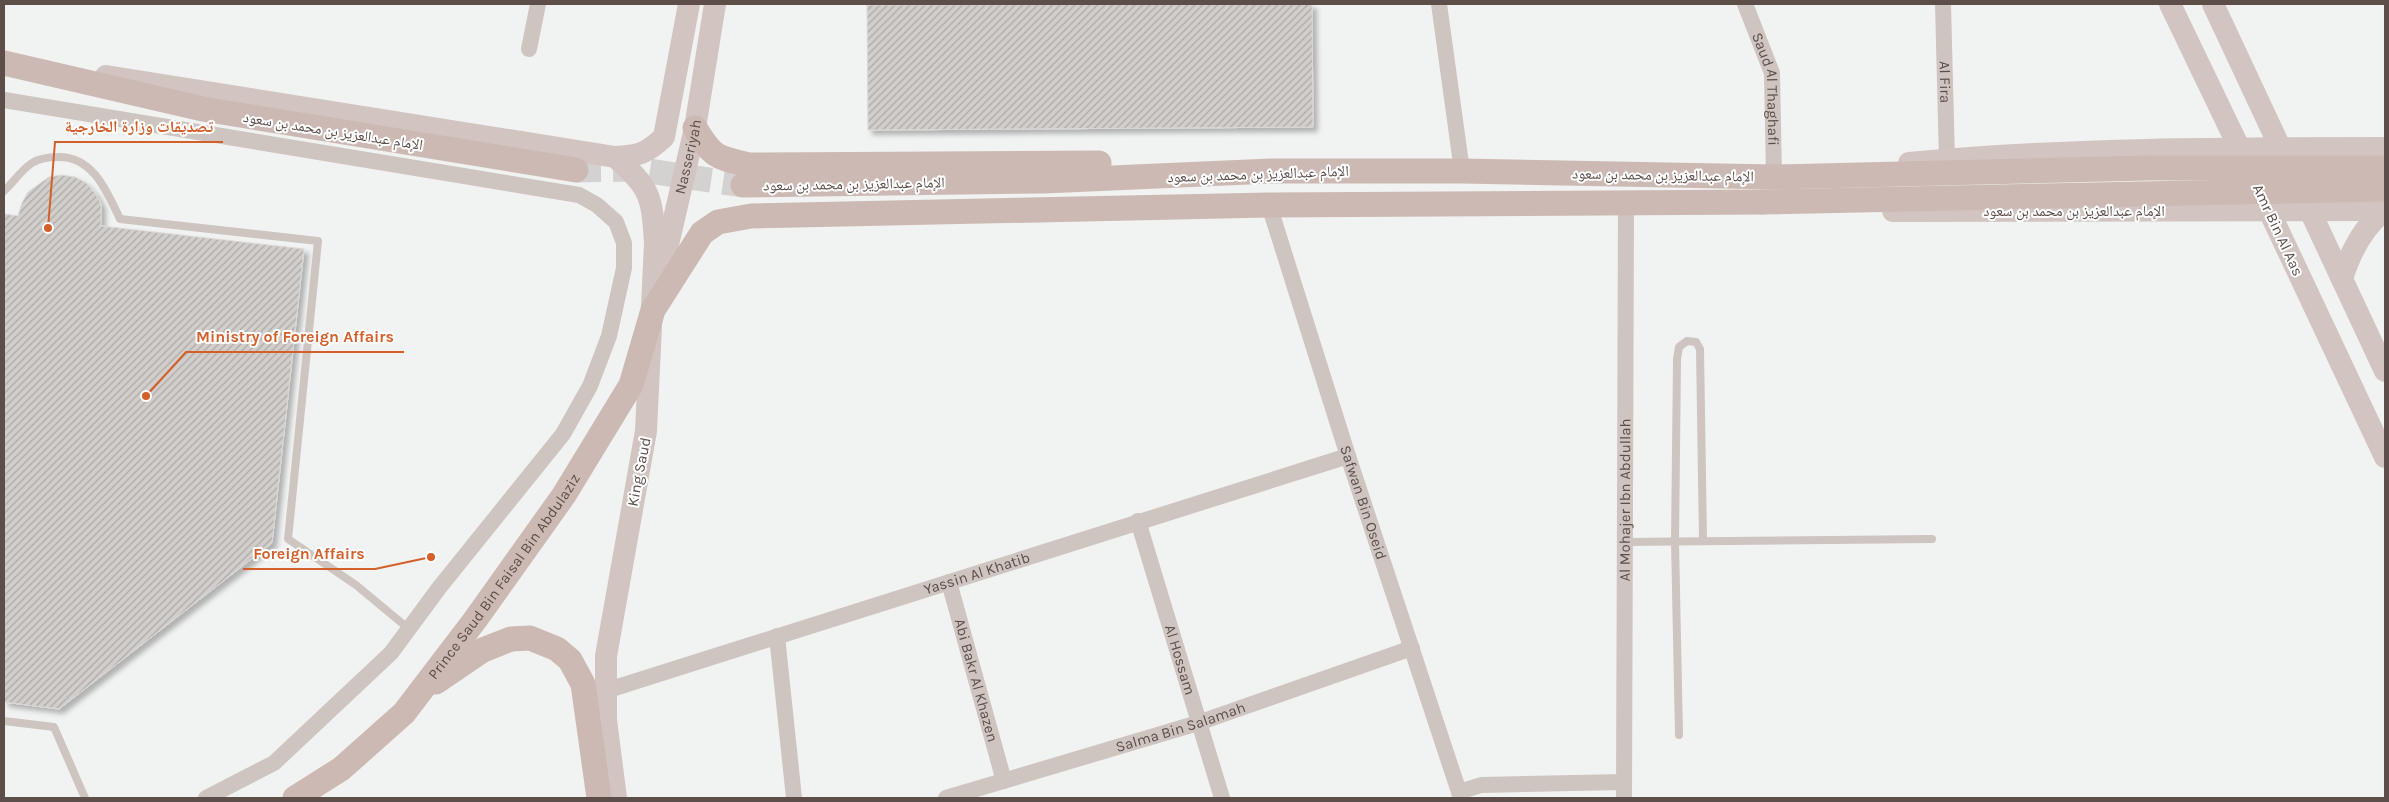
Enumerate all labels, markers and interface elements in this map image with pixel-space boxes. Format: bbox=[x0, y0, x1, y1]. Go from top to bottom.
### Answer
street label: Saud Al Thaghafi bbox=[1748, 30, 1782, 146]
street label: Al Fira bbox=[1935, 61, 1955, 103]
street label: الإمام عبدالعزيز بن محمد بن سعود bbox=[242, 108, 424, 155]
callout: تصديقات وزارة الخارجية bbox=[55, 111, 223, 142]
text: تصديقات وزارة الخارجية bbox=[65, 117, 214, 136]
street label: Nasseriyah bbox=[671, 118, 705, 196]
street label: الإمام عبدالعزيز بن محمد بن سعود bbox=[1167, 162, 1349, 187]
street label: الإمام عبدالعزيز بن محمد بن سعود bbox=[1572, 164, 1754, 187]
street label: الإمام عبدالعزيز بن محمد بن سعود bbox=[763, 173, 945, 196]
street label: Amr Bin Al Aas bbox=[2249, 181, 2307, 279]
street label: الإمام عبدالعزيز بن محمد بن سعود bbox=[1983, 202, 2165, 221]
callout: Ministry of Foreign Affairs bbox=[186, 321, 404, 352]
text: Ministry of Foreign Affairs bbox=[196, 327, 394, 346]
street label: Al Mohajer Ibn Abdullah bbox=[1616, 418, 1634, 582]
street label: King Saud bbox=[623, 436, 655, 508]
street label: Safwan Bin Oseid bbox=[1336, 443, 1391, 562]
street label: Prince Saud Bin Faisal Bin Abdulaziz bbox=[424, 470, 584, 683]
callout: Foreign Affairs bbox=[243, 538, 375, 569]
text: Foreign Affairs bbox=[253, 544, 365, 563]
street label: Yassin Al Khatib bbox=[922, 548, 1032, 599]
street label: Abi Bakr Al Khazen bbox=[951, 617, 1002, 744]
street label: Al Hossam bbox=[1161, 622, 1199, 697]
street label: Salma Bin Salamah bbox=[1114, 698, 1248, 756]

